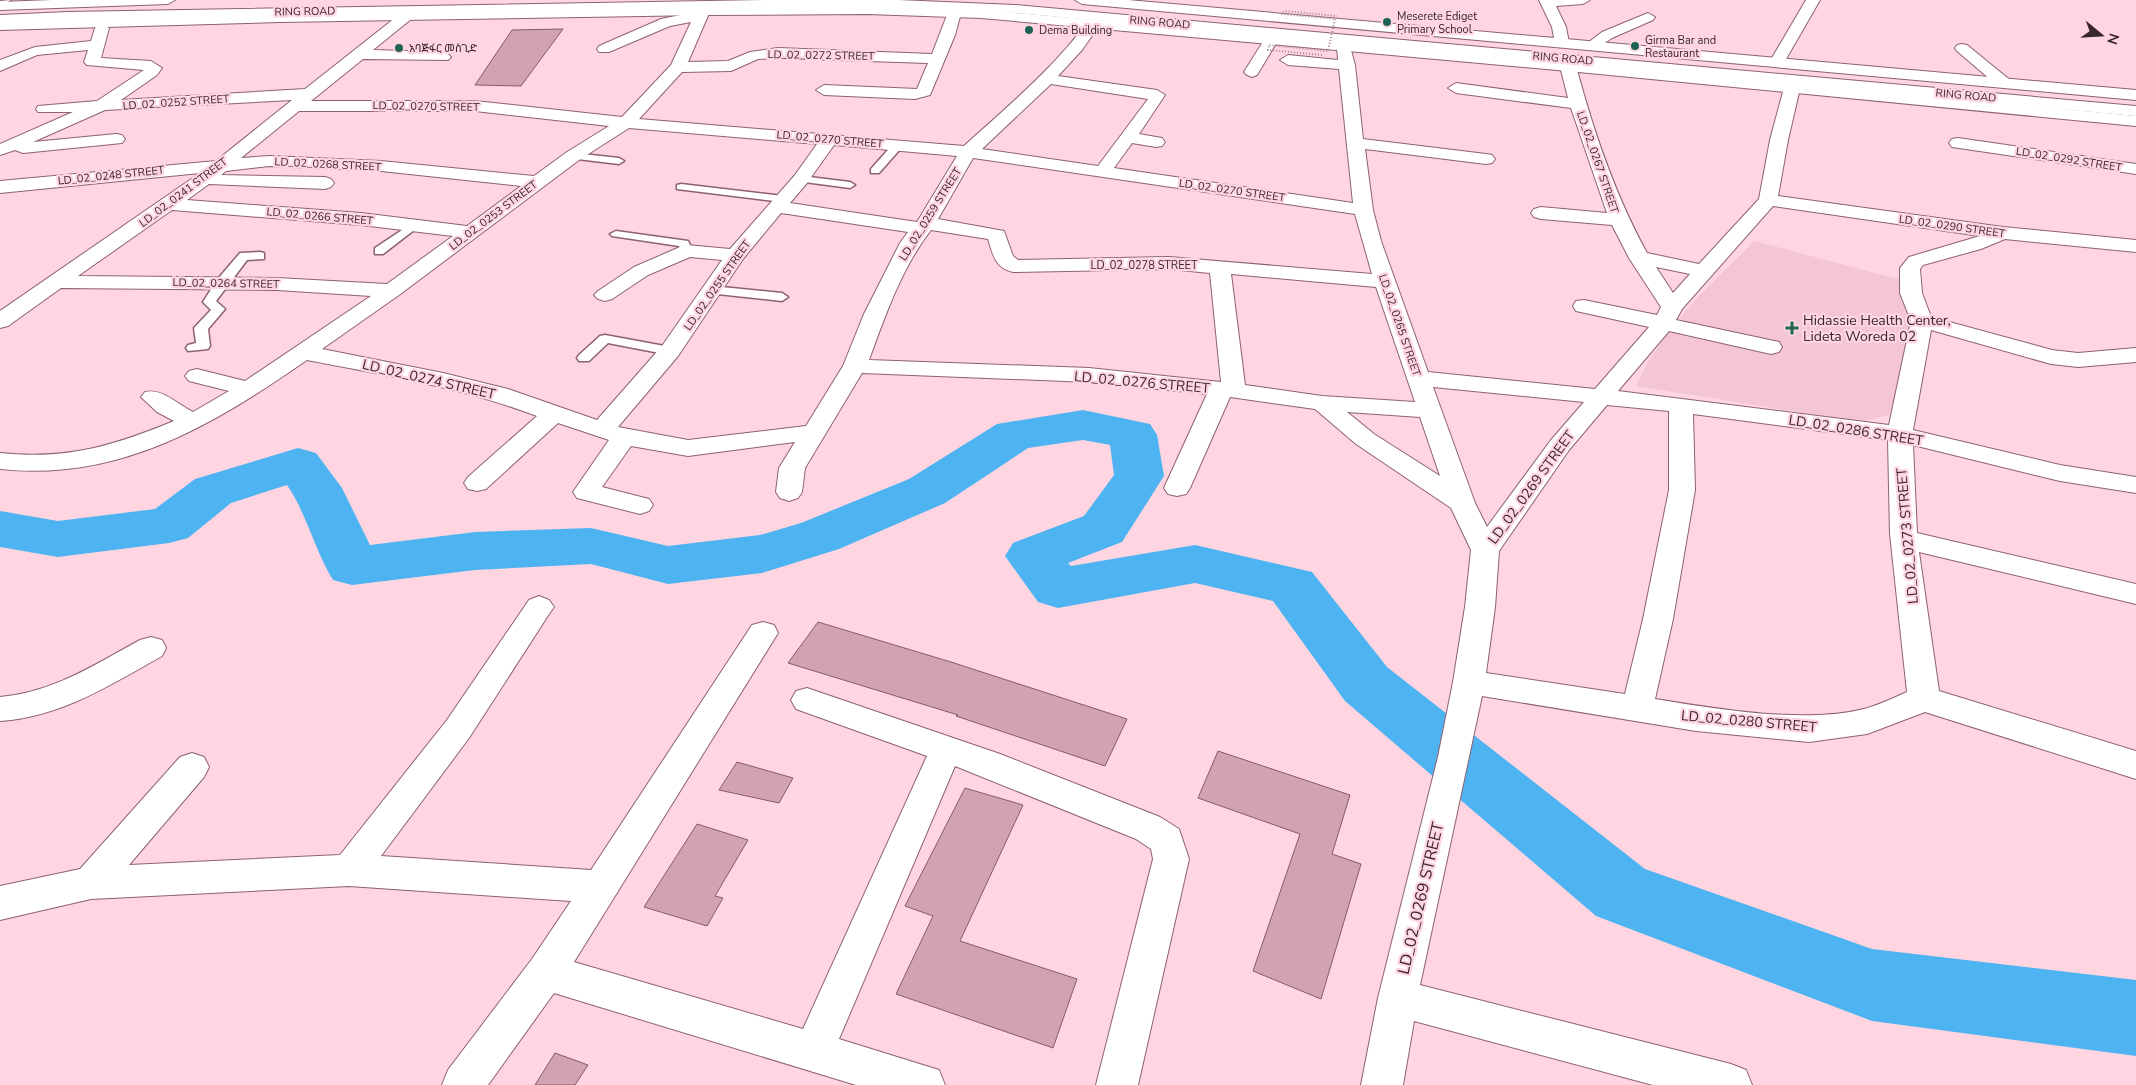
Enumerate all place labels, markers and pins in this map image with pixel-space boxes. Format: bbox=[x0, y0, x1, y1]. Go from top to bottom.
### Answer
place label: Meserete Ediget Primary School bbox=[1397, 9, 1477, 37]
marker: Meserete Ediget Primary School bbox=[1381, 16, 1393, 28]
place label: Dema Building bbox=[1039, 23, 1112, 38]
marker: Dema Building bbox=[1023, 24, 1035, 36]
place label: Girma Bar and Restaurant bbox=[1645, 33, 1716, 61]
marker: Girma Bar and Restaurant bbox=[1629, 40, 1641, 52]
place label: አባጅፋር መስጊድ bbox=[409, 41, 477, 56]
marker: አባጅፋር መስጊድ bbox=[393, 42, 405, 54]
place label: Hidassie Health Center, Lideta Woreda 02 bbox=[1803, 311, 1951, 346]
marker: Hidassie Health Center, Lideta Woreda 02 bbox=[1785, 321, 1799, 335]

